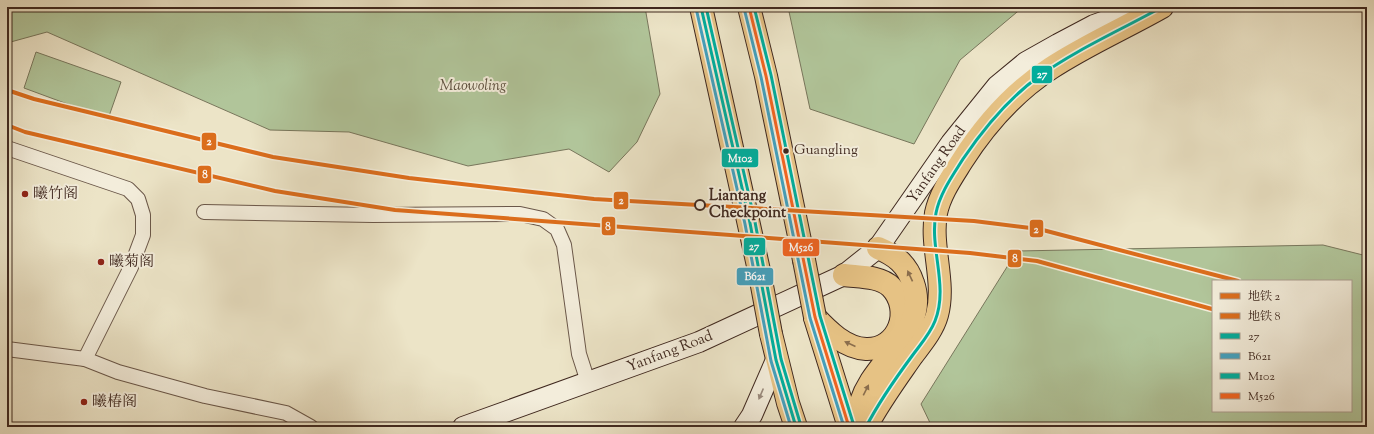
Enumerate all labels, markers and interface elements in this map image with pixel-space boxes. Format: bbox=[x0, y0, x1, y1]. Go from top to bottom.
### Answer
line badge: 27 bbox=[1031, 65, 1053, 84]
text: 27 bbox=[1037, 67, 1048, 83]
park label: Maowoling bbox=[440, 76, 507, 97]
street label: Yanfang Road bbox=[902, 121, 972, 208]
line badge: 2 bbox=[201, 132, 217, 151]
text: 2 bbox=[206, 134, 212, 150]
place label: Guangling bbox=[794, 141, 858, 161]
marker: Guangling bbox=[781, 146, 791, 156]
line badge: M102 bbox=[721, 148, 759, 168]
text: M102 bbox=[727, 151, 753, 167]
line badge: 8 bbox=[197, 165, 212, 184]
text: 8 bbox=[202, 167, 208, 183]
place label: 曦竹阁 bbox=[33, 184, 78, 205]
place label: Liantang Checkpoint bbox=[709, 186, 787, 224]
marker: 曦竹阁 bbox=[20, 189, 30, 199]
line badge: 2 bbox=[613, 191, 629, 210]
text: 2 bbox=[618, 193, 624, 209]
marker: Liantang Checkpoint bbox=[694, 199, 706, 211]
line badge: 8 bbox=[601, 216, 616, 236]
text: 8 bbox=[605, 219, 611, 235]
line badge: 2 bbox=[1029, 219, 1044, 238]
text: 2 bbox=[1033, 222, 1039, 238]
line badge: 27 bbox=[743, 237, 766, 256]
line badge: M526 bbox=[782, 238, 820, 257]
text: 27 bbox=[749, 239, 760, 255]
text: M526 bbox=[788, 240, 814, 256]
line badge: 8 bbox=[1007, 249, 1022, 268]
text: 8 bbox=[1012, 251, 1018, 267]
place label: 曦菊阁 bbox=[109, 252, 154, 273]
marker: 曦菊阁 bbox=[96, 257, 106, 267]
line badge: B621 bbox=[736, 267, 774, 286]
text: B621 bbox=[743, 269, 766, 285]
one-way arrow bbox=[907, 270, 913, 282]
legend bbox=[1212, 280, 1352, 412]
text: 地铁 2 bbox=[1248, 288, 1281, 306]
text: 地铁 8 bbox=[1248, 308, 1281, 326]
street label: Yanfang Road bbox=[624, 326, 716, 378]
text: 27 bbox=[1248, 328, 1260, 346]
one-way arrow bbox=[845, 341, 856, 347]
text: B621 bbox=[1248, 348, 1271, 366]
text: M102 bbox=[1248, 368, 1275, 386]
one-way arrow bbox=[863, 384, 869, 396]
text: M526 bbox=[1248, 388, 1275, 406]
one-way arrow bbox=[758, 389, 764, 401]
place label: 曦椿阁 bbox=[92, 392, 137, 413]
marker: 曦椿阁 bbox=[79, 397, 89, 407]

